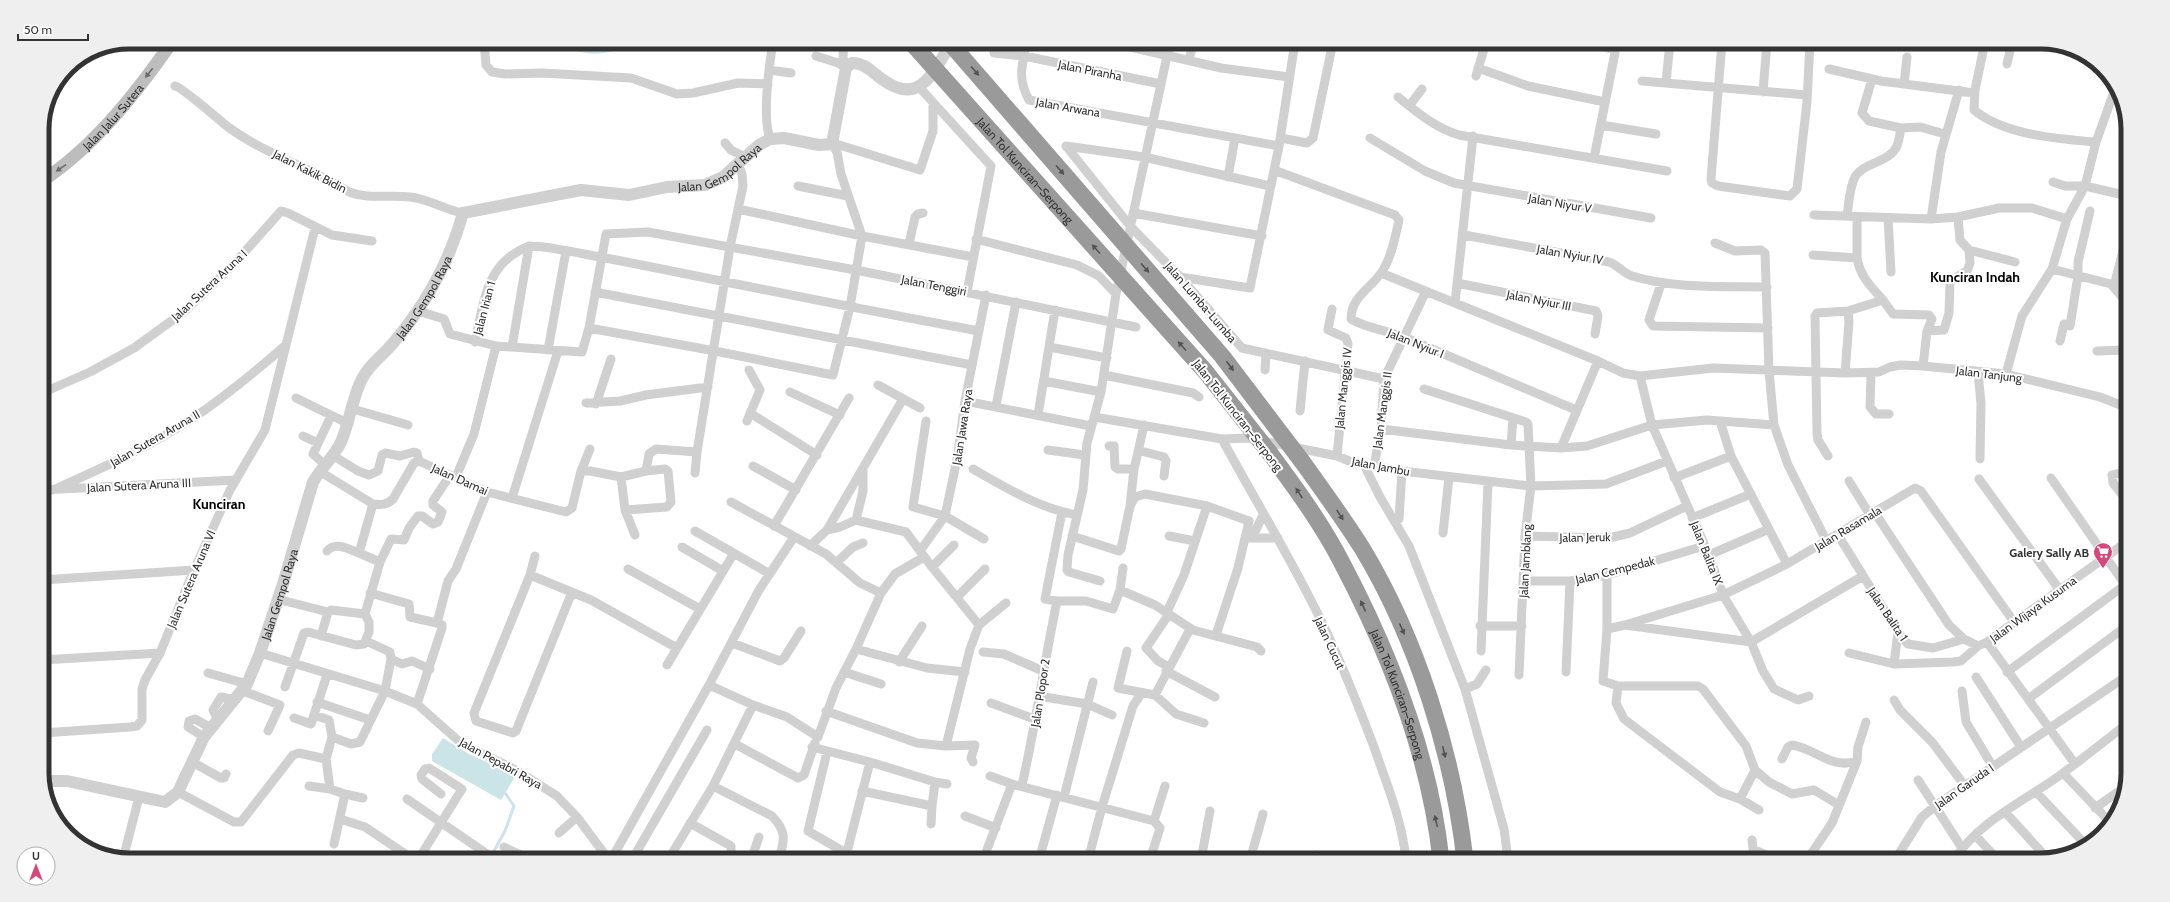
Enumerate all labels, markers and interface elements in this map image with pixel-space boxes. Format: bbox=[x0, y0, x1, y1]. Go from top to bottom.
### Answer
scale bar bbox=[18, 16, 88, 42]
text: 50 m bbox=[24, 22, 52, 37]
street label: Jalan Piranha bbox=[1056, 56, 1123, 84]
one-way arrow bbox=[970, 66, 979, 77]
one-way arrow bbox=[144, 67, 153, 78]
street label: Jalan Jalur Sutera bbox=[78, 80, 146, 154]
street label: Jalan Arwana bbox=[1034, 94, 1101, 120]
street label: Jalan Tol Kunciran–Serpong bbox=[974, 113, 1078, 227]
street label: Jalan Gempol Raya bbox=[677, 139, 764, 194]
street label: Jalan Kakik Bidin bbox=[270, 146, 350, 196]
one-way arrow bbox=[56, 164, 66, 172]
one-way arrow bbox=[1056, 164, 1065, 175]
street label: Jalan Niyur V bbox=[1526, 190, 1593, 216]
street label: Jalan Nyiur IV bbox=[1535, 241, 1605, 267]
one-way arrow bbox=[1091, 243, 1100, 254]
street label: Jalan Sutera Aruna I bbox=[167, 246, 250, 325]
street label: Jalan Gempol Raya bbox=[392, 253, 455, 342]
street label: Jalan Lumba-Lumba bbox=[1161, 258, 1240, 346]
one-way arrow bbox=[1141, 262, 1150, 273]
district label: Kunciran Indah bbox=[1930, 268, 2020, 286]
street label: Jalan Tenggiri bbox=[899, 271, 968, 299]
street label: Jalan Irian 1 bbox=[469, 279, 498, 338]
street label: Jalan Nyiur III bbox=[1504, 286, 1573, 314]
street label: Jalan Nyiur I bbox=[1385, 325, 1446, 361]
one-way arrow bbox=[1177, 341, 1187, 351]
street label: Jalan Manggis IV bbox=[1331, 346, 1355, 430]
street label: Jalan Tol Kunciran–Serpong bbox=[1189, 356, 1287, 474]
one-way arrow bbox=[1226, 361, 1234, 372]
street label: Jalan Tanjung bbox=[1954, 362, 2024, 386]
street label: Jalan Manggis II bbox=[1369, 371, 1395, 450]
street label: Jalan Jawa Raya bbox=[948, 388, 975, 467]
street label: Jalan Sutera Aruna II bbox=[107, 406, 202, 470]
street label: Jalan Jambu bbox=[1350, 453, 1411, 479]
street label: Jalan Damai bbox=[429, 460, 490, 498]
street label: Jalan Sutera Aruna III bbox=[86, 475, 191, 495]
one-way arrow bbox=[1295, 487, 1302, 499]
district label: Kunciran bbox=[193, 495, 245, 513]
street label: Jalan Rasamala bbox=[1811, 502, 1884, 554]
one-way arrow bbox=[1336, 510, 1344, 520]
street label: Jalan Balita IX bbox=[1687, 518, 1727, 588]
street label: Jalan Jamblang bbox=[1516, 523, 1534, 599]
street label: Jalan Sutera Aruna VI bbox=[163, 528, 218, 631]
street label: Jalan Jeruk bbox=[1558, 529, 1611, 545]
supermarket icon: Galery Sally AB bbox=[2092, 541, 2114, 569]
place label: Galery Sally AB bbox=[2009, 545, 2089, 560]
street label: Jalan Gempol Raya bbox=[257, 547, 301, 643]
street label: Jalan Cempedak bbox=[1573, 553, 1657, 587]
street label: Jalan Wijaya Kusuma bbox=[1986, 572, 2079, 646]
street label: Jalan Balita 1 bbox=[1864, 584, 1911, 644]
one-way arrow bbox=[1360, 600, 1366, 612]
street label: Jalan Cucut bbox=[1311, 614, 1349, 672]
one-way arrow bbox=[1399, 623, 1405, 634]
street label: Jalan Tol Kunciran–Serpong bbox=[1367, 626, 1429, 762]
street label: Jalan Plopor 2 bbox=[1027, 658, 1053, 729]
street label: Jalan Pepabri Raya bbox=[456, 734, 545, 792]
one-way arrow bbox=[1442, 745, 1448, 758]
street label: Jalan Garuda I bbox=[1931, 760, 1996, 812]
one-way arrow bbox=[1432, 815, 1438, 828]
north arrow bbox=[16, 846, 56, 886]
text: U bbox=[32, 849, 40, 863]

